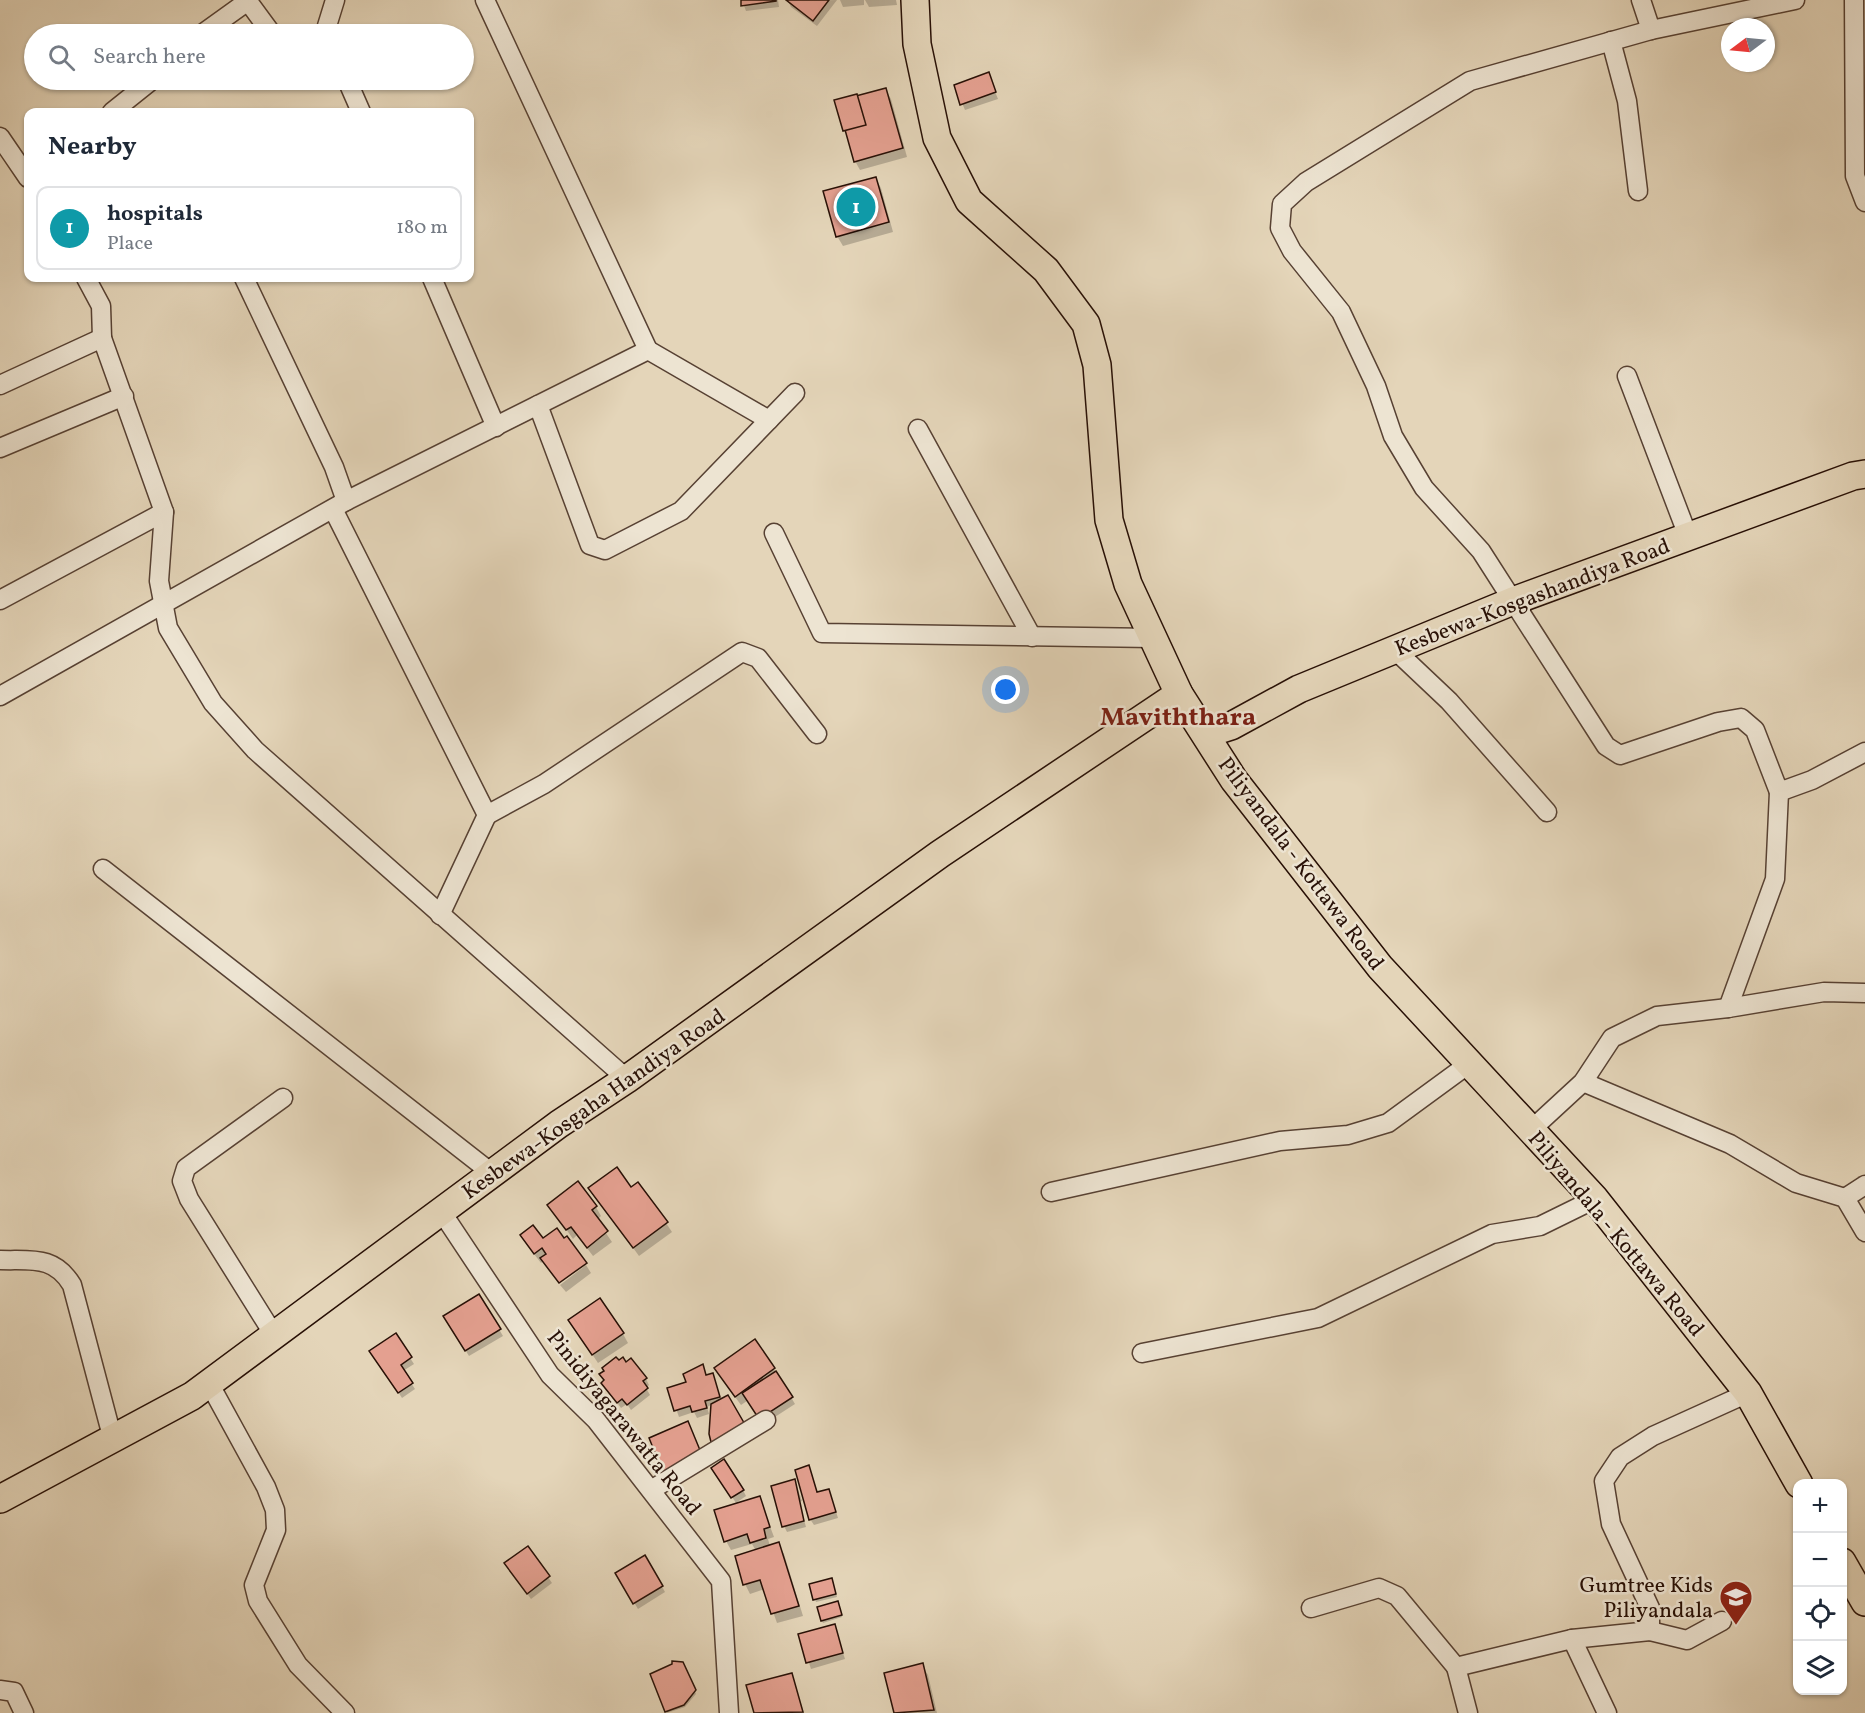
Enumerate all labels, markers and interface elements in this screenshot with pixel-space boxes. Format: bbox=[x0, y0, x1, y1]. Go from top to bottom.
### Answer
north arrow bbox=[1721, 18, 1775, 72]
search box bbox=[24, 24, 474, 90]
icon: search bbox=[45, 41, 78, 74]
text: Search here bbox=[93, 42, 206, 73]
text: Nearby bbox=[48, 129, 137, 165]
pin: 1 bbox=[836, 184, 876, 230]
text: hospitals bbox=[107, 199, 203, 230]
text: 1 bbox=[65, 214, 74, 242]
text: 180 m bbox=[396, 214, 448, 242]
text: Place bbox=[107, 230, 153, 258]
street label: Kesbewa-Kosgashandiya Road bbox=[1391, 531, 1675, 665]
your location bbox=[991, 675, 1020, 704]
district label: Maviththara bbox=[1100, 700, 1256, 736]
street label: Piliyandala - Kottawa Road bbox=[1209, 751, 1391, 978]
street label: Kesbewa-Kosgaha Handiya Road bbox=[456, 1002, 732, 1208]
street label: Piliyandala - Kottawa Road bbox=[1520, 1125, 1711, 1344]
street label: Pinidiyagarawatta Road bbox=[538, 1324, 708, 1523]
map controls bbox=[1793, 1479, 1847, 1695]
button: + bbox=[1793, 1479, 1847, 1533]
button: − bbox=[1793, 1533, 1847, 1587]
place label: Gumtree Kids Piliyandala bbox=[1579, 1571, 1713, 1627]
school or university icon: Gumtree Kids Piliyandala bbox=[1718, 1579, 1754, 1626]
button: locate bbox=[1793, 1587, 1847, 1641]
button: layers bbox=[1793, 1641, 1847, 1695]

